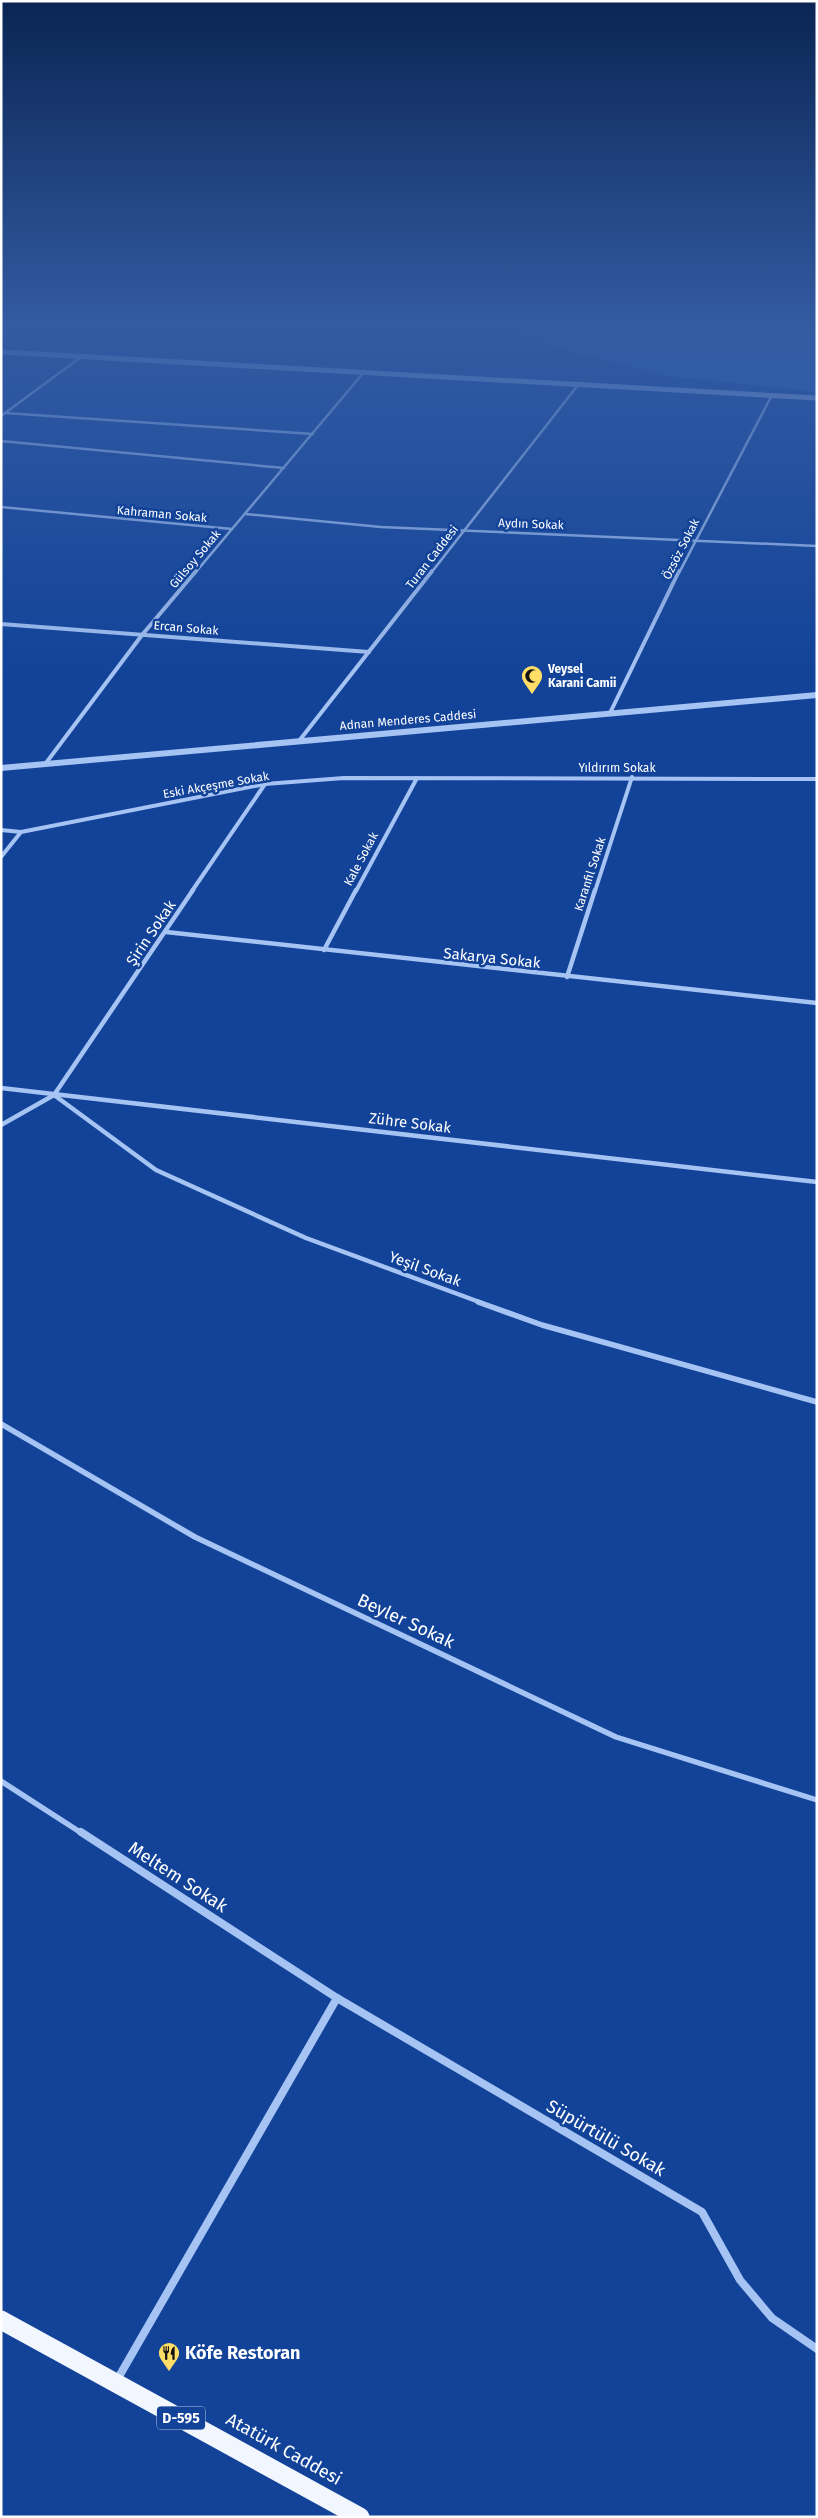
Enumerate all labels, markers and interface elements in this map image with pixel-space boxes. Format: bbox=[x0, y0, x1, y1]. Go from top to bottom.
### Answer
street label: Kahraman Sokak bbox=[116, 503, 209, 525]
street label: Özsöz Sokak bbox=[658, 515, 703, 582]
street label: Aydın Sokak bbox=[498, 516, 565, 532]
street label: Turan Caddesi bbox=[403, 522, 461, 592]
street label: Gülsoy Sokak bbox=[167, 526, 224, 591]
street label: Ercan Sokak bbox=[153, 618, 220, 638]
place label: Veysel Karani Camii bbox=[547, 662, 616, 690]
mosque icon: Veysel Karani Camii bbox=[520, 664, 544, 695]
street label: Adnan Menderes Caddesi bbox=[339, 707, 477, 733]
street label: Yıldırım Sokak bbox=[578, 761, 656, 775]
street label: Eski Akçeşme Sokak bbox=[162, 769, 271, 801]
street label: Kale Sokak bbox=[341, 829, 381, 888]
street label: Karanfil Sokak bbox=[571, 834, 609, 913]
street label: Şirin Sokak bbox=[122, 896, 180, 969]
street label: Sakarya Sokak bbox=[443, 944, 542, 972]
street label: Zühre Sokak bbox=[368, 1109, 452, 1137]
street label: Yeşil Sokak bbox=[386, 1248, 464, 1290]
street label: Beyler Sokak bbox=[354, 1589, 459, 1653]
street label: Meltem Sokak bbox=[124, 1837, 232, 1918]
street label: Süpürtülü Sokak bbox=[542, 2095, 670, 2181]
restaurant icon: Köfe Restoran bbox=[157, 2341, 181, 2372]
place label: Köfe Restoran bbox=[185, 2342, 300, 2364]
road number: D-595 bbox=[157, 2406, 205, 2430]
street label: Atatürk Caddesi bbox=[222, 2408, 346, 2490]

